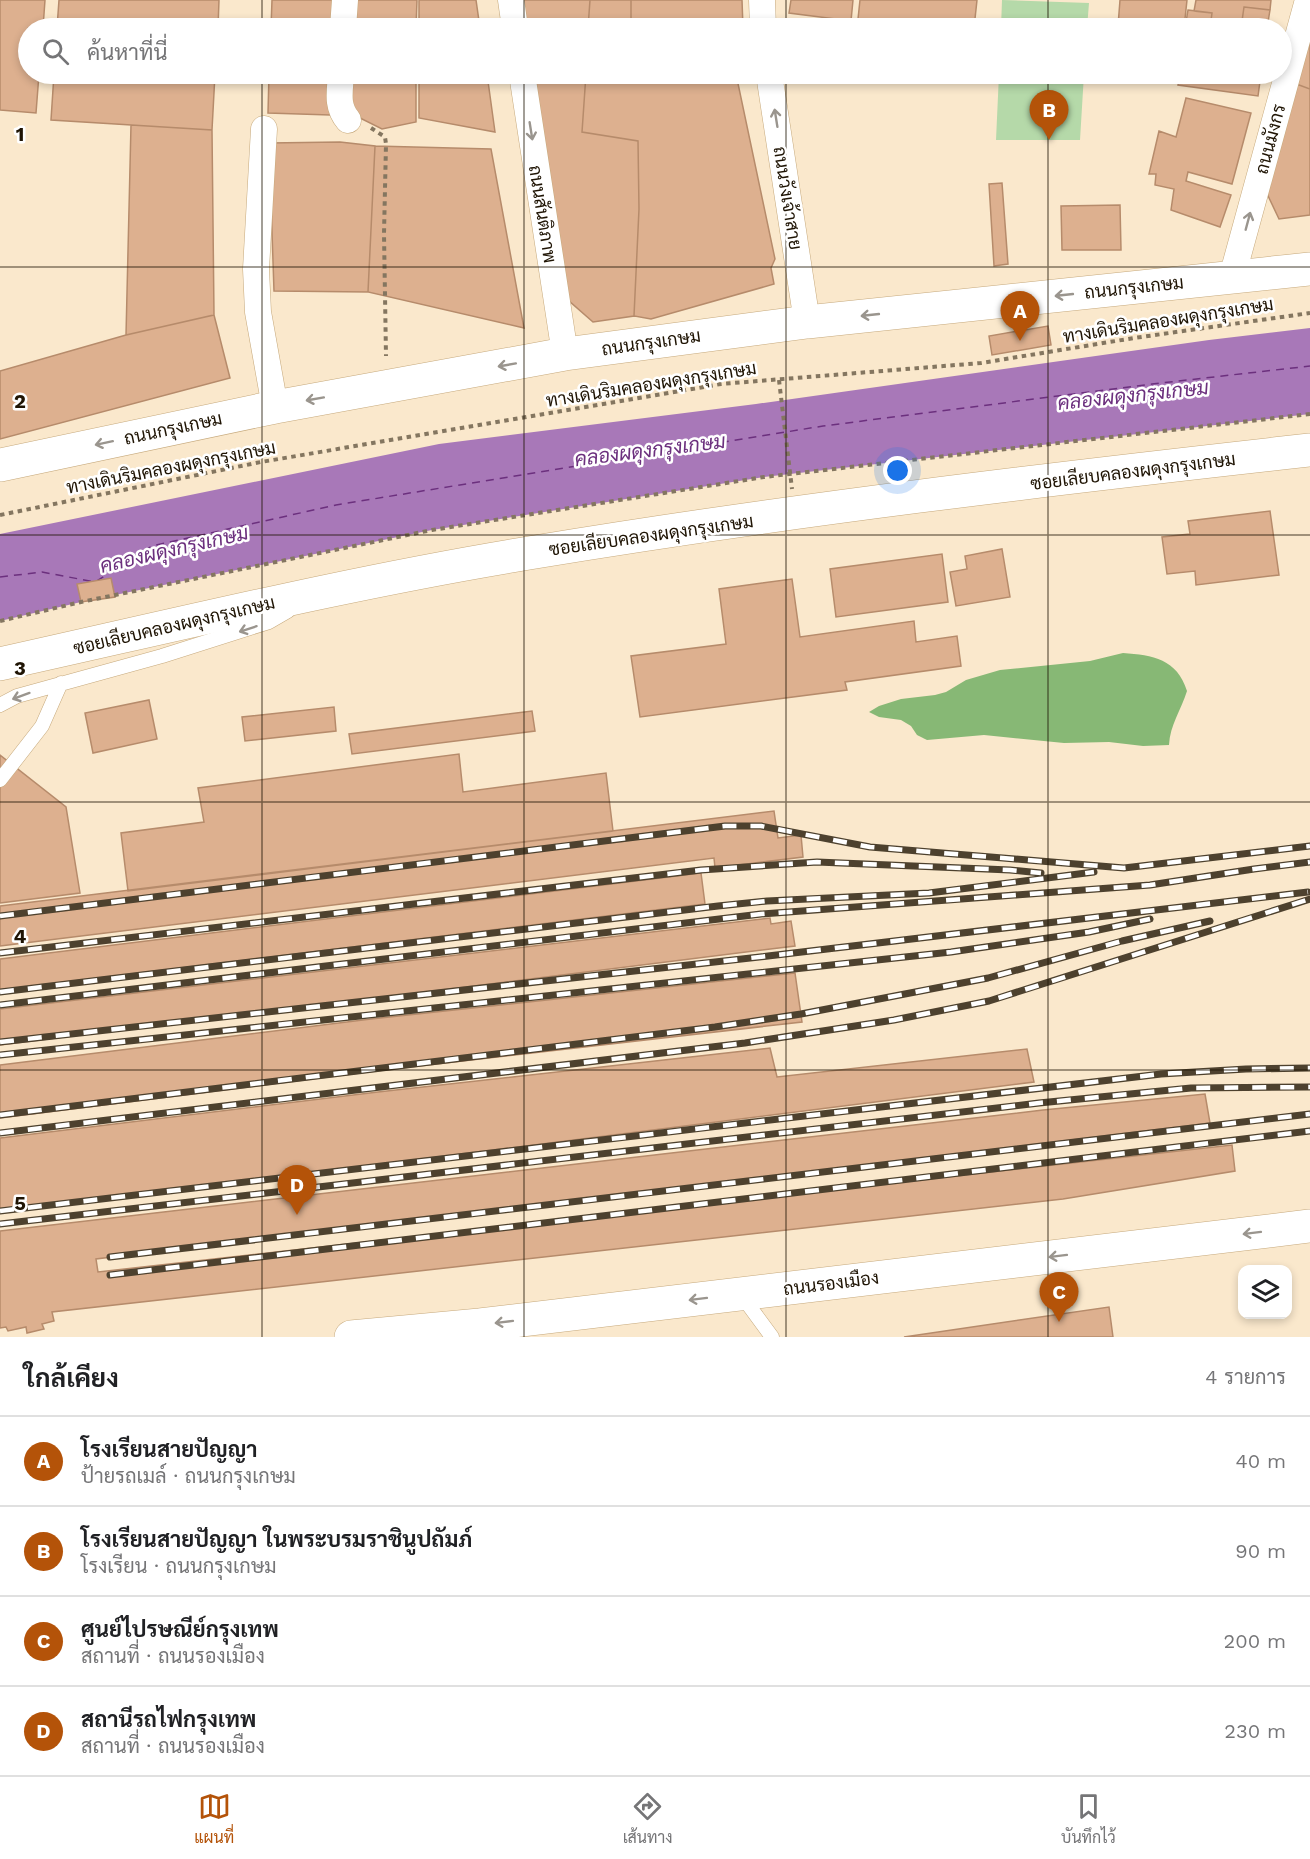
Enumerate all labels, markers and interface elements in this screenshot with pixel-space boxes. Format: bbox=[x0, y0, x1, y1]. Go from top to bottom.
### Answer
search box bbox=[18, 18, 1292, 84]
icon: search bbox=[39, 35, 72, 68]
text: ค้นหาที่นี่ bbox=[87, 40, 167, 65]
pin: B bbox=[1030, 90, 1068, 140]
street label: ถนนมังกร bbox=[1251, 101, 1289, 176]
one-way arrow bbox=[770, 109, 781, 129]
one-way arrow bbox=[525, 121, 536, 141]
text: 1 bbox=[16, 122, 24, 146]
street label: ถนนวังเจ้าสาย bbox=[769, 145, 808, 251]
street label: ถนนสันติภาพ bbox=[525, 163, 561, 265]
one-way arrow bbox=[1243, 212, 1254, 231]
street label: ถนนกรุงเกษม bbox=[1083, 271, 1185, 305]
one-way arrow bbox=[1054, 290, 1074, 301]
pin: A bbox=[1000, 292, 1040, 341]
street label: ทางเดินริมคลองผดุงกรุงเกษม bbox=[1061, 293, 1275, 349]
one-way arrow bbox=[860, 310, 880, 321]
street label: ถนนกรุงเกษม bbox=[600, 325, 702, 361]
street label: ทางเดินริมคลองผดุงกรุงเกษม bbox=[544, 357, 758, 413]
one-way arrow bbox=[498, 360, 517, 371]
water label: คลองผดุงกรุงเกษม bbox=[1056, 375, 1210, 417]
text: 2 bbox=[14, 389, 26, 413]
one-way arrow bbox=[306, 394, 325, 405]
street label: ถนนกรุงเกษม bbox=[122, 407, 224, 451]
water label: คลองผดุงกรุงเกษม bbox=[573, 429, 727, 473]
street label: ทางเดินริมคลองผดุงกรุงเกษม bbox=[65, 436, 278, 500]
one-way arrow bbox=[94, 438, 114, 449]
street label: ซอยเลียบคลองผดุงกรุงเกษม bbox=[1029, 446, 1237, 496]
your location bbox=[883, 456, 912, 485]
street label: ซอยเลียบคลองผดุงกรุงเกษม bbox=[547, 508, 755, 562]
water label: คลองผดุงกรุงเกษม bbox=[97, 520, 251, 580]
street label: ซอยเลียบคลองผดุงกรุงเกษม bbox=[71, 590, 277, 660]
one-way arrow bbox=[239, 624, 258, 635]
text: 3 bbox=[14, 656, 26, 680]
one-way arrow bbox=[12, 691, 31, 702]
text: 4 bbox=[14, 924, 27, 948]
pin: D bbox=[278, 1166, 316, 1215]
text: 5 bbox=[14, 1191, 26, 1215]
one-way arrow bbox=[1242, 1227, 1262, 1238]
one-way arrow bbox=[1049, 1251, 1069, 1262]
map controls bbox=[1238, 1265, 1292, 1319]
button: layers bbox=[1238, 1265, 1292, 1319]
street label: ถนนรองเมือง bbox=[782, 1266, 880, 1299]
pin: C bbox=[1040, 1272, 1078, 1322]
one-way arrow bbox=[688, 1294, 708, 1305]
one-way arrow bbox=[495, 1317, 515, 1328]
text: ใกล้เคียง bbox=[24, 1363, 119, 1393]
text: 4 รายการ bbox=[1205, 1365, 1286, 1389]
text: โรงเรียนสายปัญญา bbox=[81, 1437, 258, 1462]
text: A bbox=[37, 1449, 50, 1473]
text: 40 m bbox=[1235, 1449, 1286, 1473]
text: ป้ายรถเมล์ · ถนนกรุงเกษม bbox=[81, 1464, 296, 1488]
text: โรงเรียนสายปัญญา ในพระบรมราชินูปถัมภ์ bbox=[81, 1527, 472, 1552]
text: B bbox=[37, 1539, 50, 1563]
text: 90 m bbox=[1235, 1539, 1286, 1563]
text: โรงเรียน · ถนนกรุงเกษม bbox=[81, 1554, 276, 1578]
text: ศูนย์ไปรษณีย์กรุงเทพ bbox=[81, 1617, 279, 1642]
text: C bbox=[37, 1629, 50, 1653]
text: 200 m bbox=[1224, 1629, 1286, 1653]
text: สถานที่ · ถนนรองเมือง bbox=[81, 1644, 265, 1668]
text: สถานีรถไฟกรุงเทพ bbox=[81, 1707, 256, 1732]
text: D bbox=[36, 1719, 51, 1743]
text: 230 m bbox=[1224, 1719, 1286, 1743]
text: สถานที่ · ถนนรองเมือง bbox=[81, 1734, 265, 1758]
tab: แผนที่ bbox=[194, 1790, 234, 1847]
tab: เส้นทาง bbox=[623, 1790, 673, 1847]
tab: บันทึกไว้ bbox=[1061, 1790, 1116, 1847]

